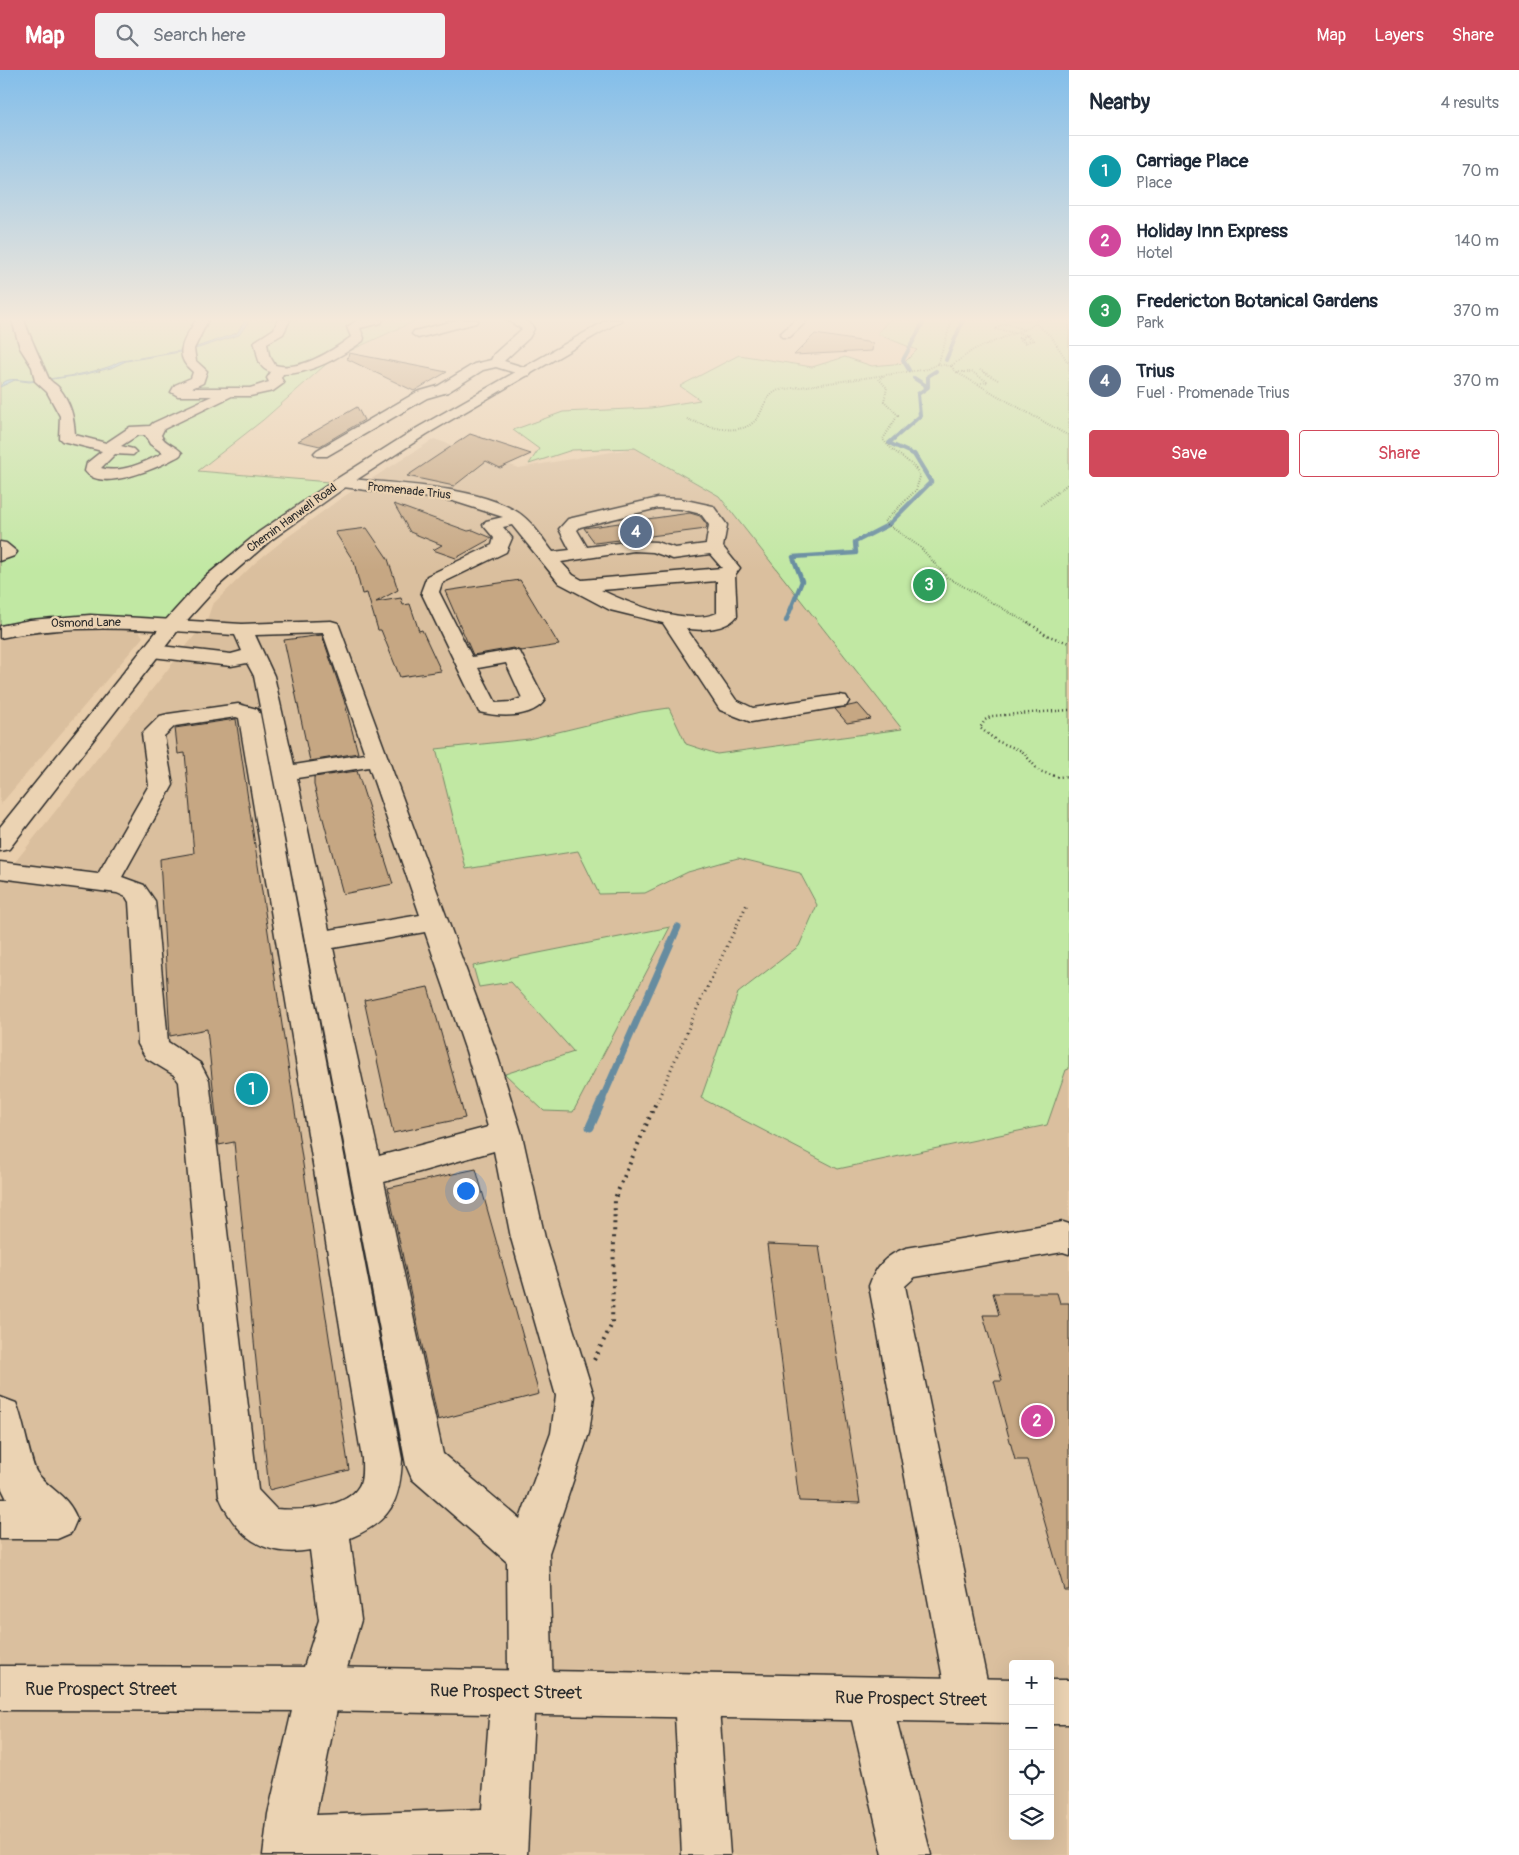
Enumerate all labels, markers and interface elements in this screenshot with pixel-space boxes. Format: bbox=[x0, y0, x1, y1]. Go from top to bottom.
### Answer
search box bbox=[95, 13, 445, 58]
text: Map bbox=[25, 21, 65, 50]
icon: search bbox=[113, 21, 141, 49]
text: Search here bbox=[153, 23, 246, 47]
text: Map bbox=[1317, 24, 1346, 47]
text: Layers bbox=[1374, 24, 1424, 47]
text: Share bbox=[1452, 24, 1494, 47]
text: Nearby bbox=[1089, 89, 1150, 116]
text: 4 results bbox=[1441, 93, 1499, 113]
text: Carriage Place bbox=[1136, 149, 1248, 173]
text: 1 bbox=[1102, 161, 1108, 181]
text: 70 m bbox=[1462, 161, 1499, 181]
text: Place bbox=[1136, 173, 1172, 193]
text: Holiday Inn Express bbox=[1136, 219, 1288, 243]
text: 2 bbox=[1101, 231, 1109, 251]
text: 140 m bbox=[1455, 231, 1499, 251]
text: Hotel bbox=[1136, 243, 1173, 263]
text: Fredericton Botanical Gardens bbox=[1136, 289, 1378, 313]
text: 3 bbox=[1101, 301, 1109, 321]
text: 370 m bbox=[1453, 301, 1499, 321]
text: Park bbox=[1136, 313, 1164, 333]
text: Trius bbox=[1136, 359, 1174, 383]
text: 4 bbox=[1100, 371, 1110, 391]
text: 370 m bbox=[1453, 371, 1499, 391]
text: Fuel · Promenade Trius bbox=[1136, 383, 1289, 403]
button: Save bbox=[1089, 430, 1289, 477]
button: Share bbox=[1299, 430, 1499, 477]
street label: Promenade Trius bbox=[367, 479, 452, 503]
street label: Chemin Hanwell Road bbox=[244, 480, 340, 556]
pin: 4 bbox=[620, 513, 652, 551]
pin: 3 bbox=[913, 566, 945, 604]
street label: Osmond Lane bbox=[51, 615, 121, 631]
pin: 1 bbox=[236, 1070, 268, 1108]
your location bbox=[453, 1178, 479, 1204]
pin: 2 bbox=[1021, 1402, 1053, 1440]
map controls bbox=[1009, 1660, 1054, 1840]
button: + bbox=[1009, 1660, 1054, 1705]
street label: Rue Prospect Street bbox=[25, 1678, 178, 1701]
street label: Rue Prospect Street bbox=[430, 1679, 583, 1705]
street label: Rue Prospect Street bbox=[835, 1686, 988, 1712]
button: − bbox=[1009, 1705, 1054, 1750]
button: locate bbox=[1009, 1750, 1054, 1795]
button: layers bbox=[1009, 1795, 1054, 1840]

